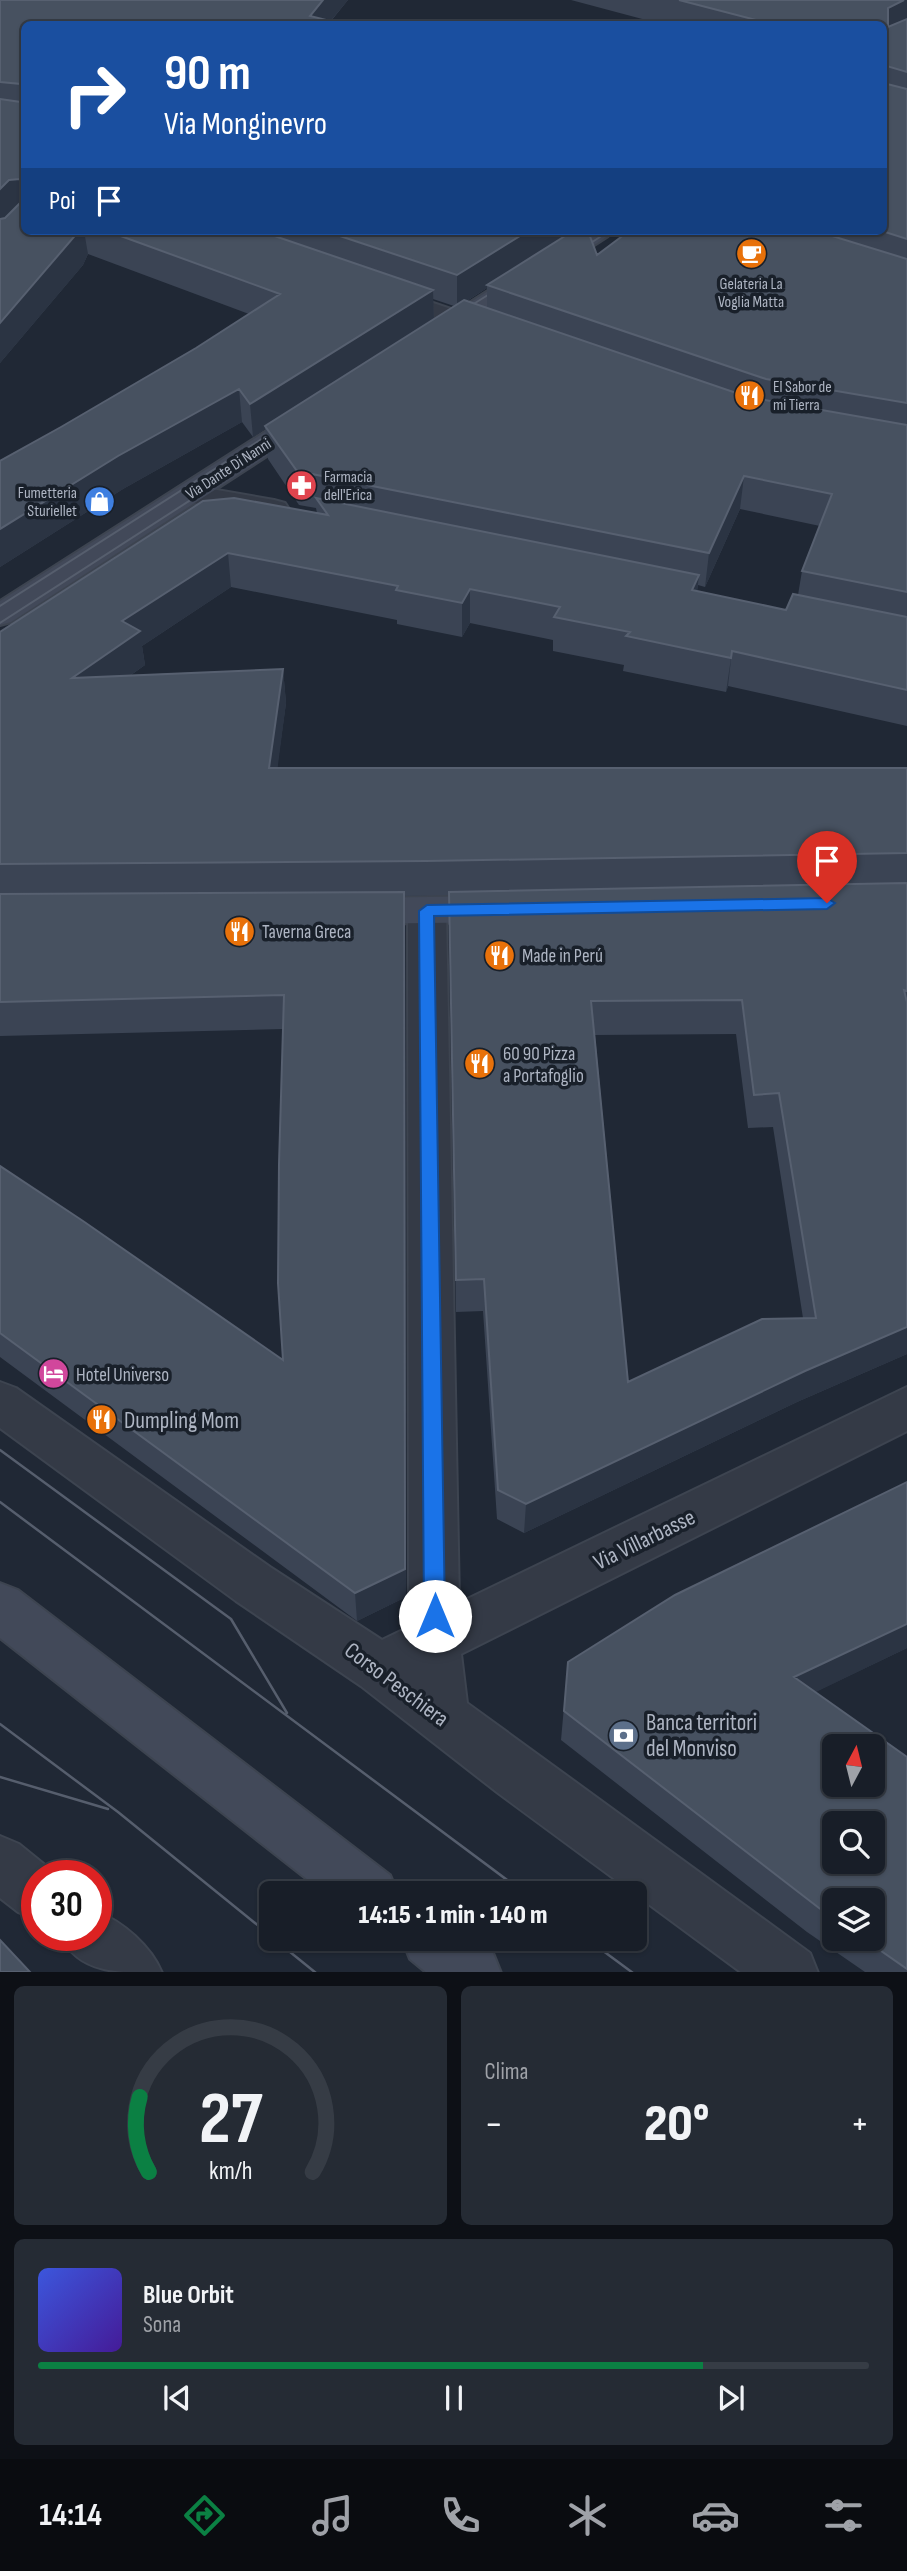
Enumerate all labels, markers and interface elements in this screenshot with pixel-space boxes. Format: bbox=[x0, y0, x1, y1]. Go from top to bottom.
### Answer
text: 90 m bbox=[164, 45, 251, 104]
icon: right bbox=[49, 49, 140, 140]
text: Via Monginevro bbox=[164, 105, 327, 144]
icon: arrive bbox=[90, 182, 128, 220]
text: Poi bbox=[49, 186, 76, 217]
cafe icon: Gelateria La Voglia Matta bbox=[734, 237, 768, 271]
place label: Gelateria La Voglia Matta bbox=[718, 275, 784, 312]
restaurant icon: El Sabor de mi Tierra bbox=[733, 378, 767, 412]
place label: El Sabor de mi Tierra bbox=[773, 378, 832, 415]
street label: Via Dante Di Nanni bbox=[183, 435, 275, 504]
pharmacy icon: Farmacia dell'Erica bbox=[284, 468, 318, 502]
place label: Farmacia dell'Erica bbox=[324, 468, 373, 505]
place label: Fumetteria Sturiellet bbox=[18, 484, 77, 521]
shop icon: Fumetteria Sturiellet bbox=[83, 484, 117, 518]
pin bbox=[797, 831, 857, 903]
icon: arrive bbox=[808, 842, 846, 880]
restaurant icon: Taverna Greca bbox=[222, 914, 256, 948]
place label: Taverna Greca bbox=[262, 921, 351, 944]
restaurant icon: Made in Perú bbox=[482, 938, 516, 972]
place label: Made in Perú bbox=[522, 945, 603, 968]
place label: 60 90 Pizza a Portafoglio bbox=[503, 1043, 584, 1088]
restaurant icon: 60 90 Pizza a Portafoglio bbox=[463, 1047, 497, 1081]
hotel icon: Hotel Universo bbox=[36, 1357, 70, 1391]
place label: Hotel Universo bbox=[76, 1364, 169, 1387]
restaurant icon: Dumpling Mom bbox=[84, 1403, 118, 1437]
place label: Dumpling Mom bbox=[124, 1407, 239, 1435]
street label: Via Villarbasse bbox=[589, 1503, 700, 1577]
position arrow bbox=[398, 1579, 472, 1653]
street label: Corso Peschiera bbox=[339, 1637, 454, 1733]
place label: Banca territori del Monviso bbox=[646, 1709, 757, 1763]
bank icon: Banca territori del Monviso bbox=[606, 1718, 640, 1752]
north arrow bbox=[822, 1734, 886, 1797]
map controls bbox=[822, 1734, 885, 1951]
button: search bbox=[822, 1811, 885, 1874]
speed limit sign: 30 bbox=[21, 1860, 112, 1951]
button: layers bbox=[822, 1888, 885, 1951]
text: 14:15 · 1 min · 140 m bbox=[358, 1900, 548, 1931]
text: Clima bbox=[485, 2058, 528, 2086]
text: 27 bbox=[198, 2076, 262, 2164]
text: 20° bbox=[644, 2093, 709, 2156]
text: − bbox=[485, 2102, 503, 2147]
text: + bbox=[850, 2102, 869, 2147]
text: km/h bbox=[209, 2155, 252, 2186]
text: Blue Orbit bbox=[143, 2280, 234, 2311]
text: Sona bbox=[143, 2311, 181, 2339]
icon: previous bbox=[158, 2379, 196, 2417]
icon: pause bbox=[435, 2379, 473, 2417]
icon: next bbox=[712, 2379, 750, 2417]
icon: directions bbox=[180, 2491, 229, 2540]
icon: music bbox=[308, 2491, 357, 2540]
icon: phone bbox=[436, 2491, 485, 2540]
icon: climate bbox=[563, 2491, 612, 2540]
icon: car bbox=[691, 2491, 740, 2540]
icon: filters bbox=[819, 2491, 868, 2540]
text: 14:14 bbox=[39, 2496, 102, 2535]

